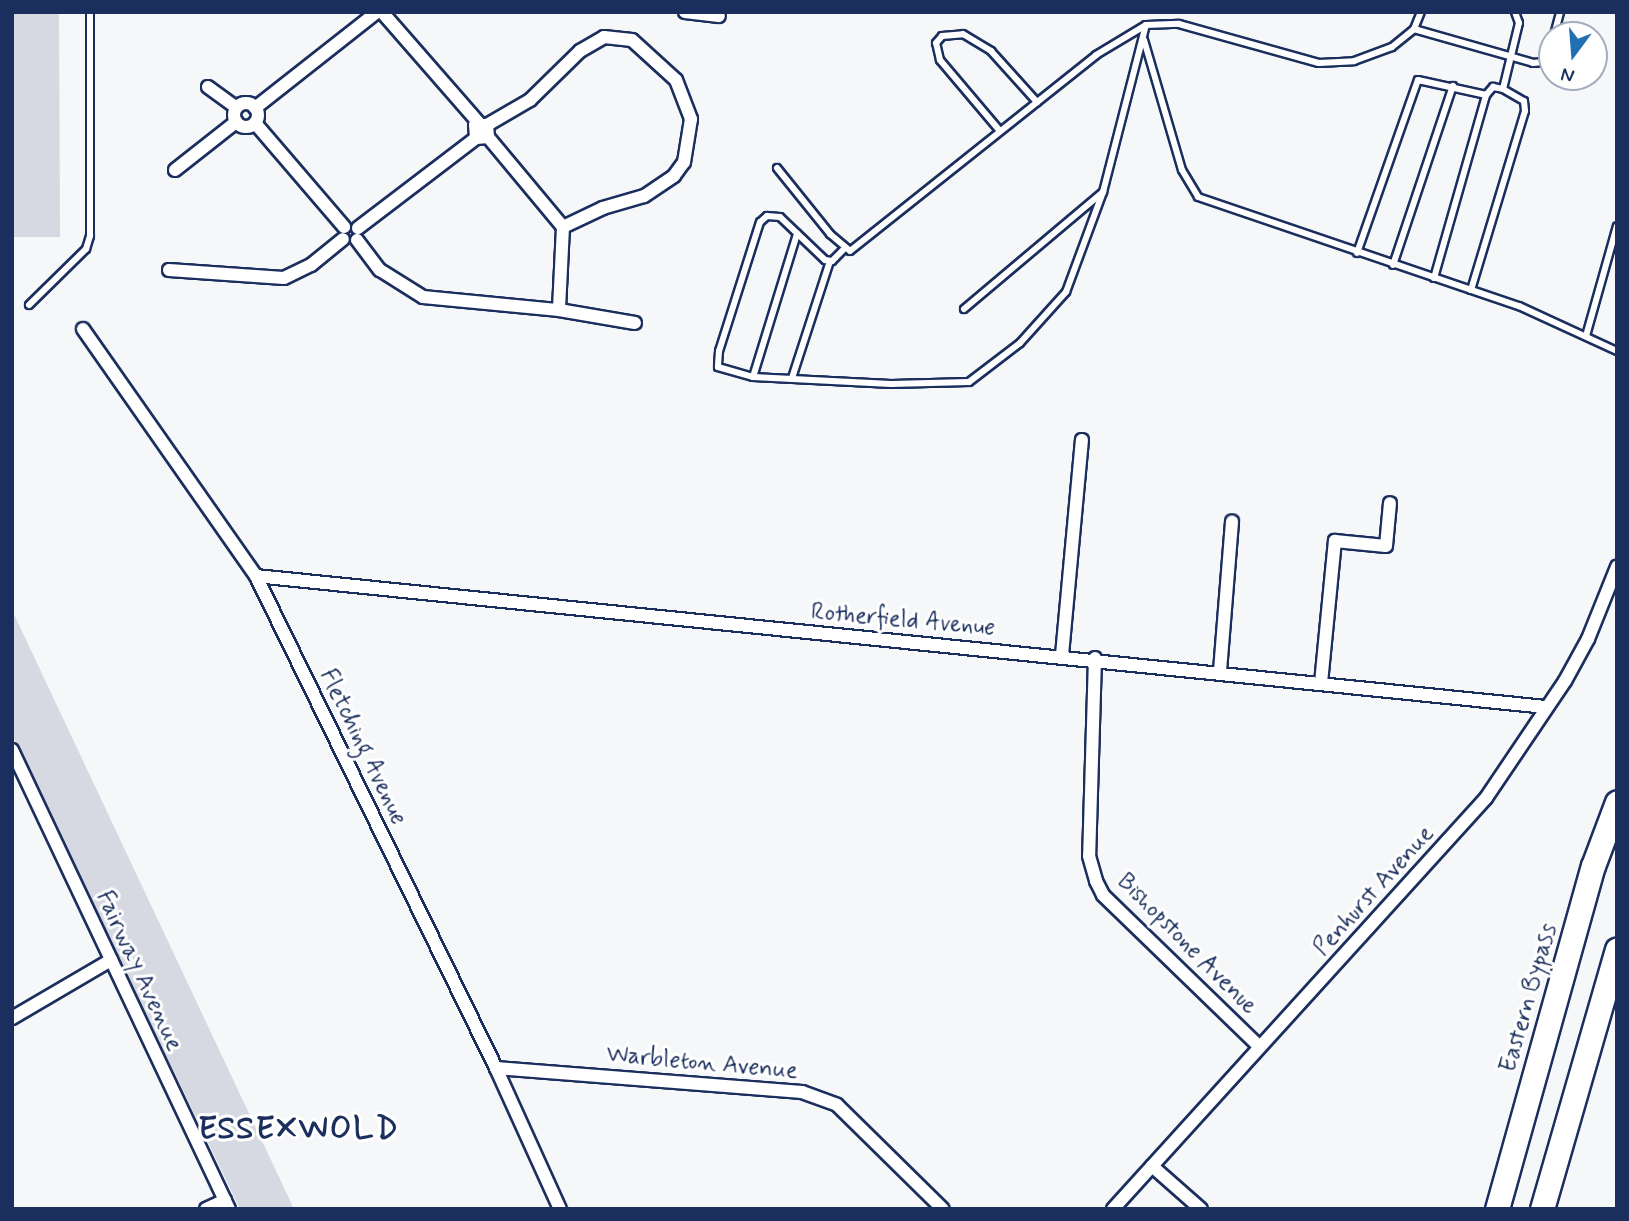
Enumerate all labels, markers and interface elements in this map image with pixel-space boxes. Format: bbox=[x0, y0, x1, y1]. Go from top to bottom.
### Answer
north arrow bbox=[1538, 21, 1608, 91]
text: N bbox=[1558, 61, 1577, 89]
street label: Rotherfield Avenue bbox=[807, 597, 999, 643]
street label: Fletching Avenue bbox=[312, 662, 414, 832]
street label: Penhurst Avenue bbox=[1308, 820, 1440, 962]
street label: Bishopstone Avenue bbox=[1109, 866, 1265, 1022]
street label: Fairway Avenue bbox=[91, 889, 187, 1053]
street label: Eastern Bypass bbox=[1494, 920, 1564, 1076]
street label: Warbleton Avenue bbox=[605, 1040, 799, 1086]
district label: ESSEXWOLD bbox=[200, 1110, 398, 1148]

